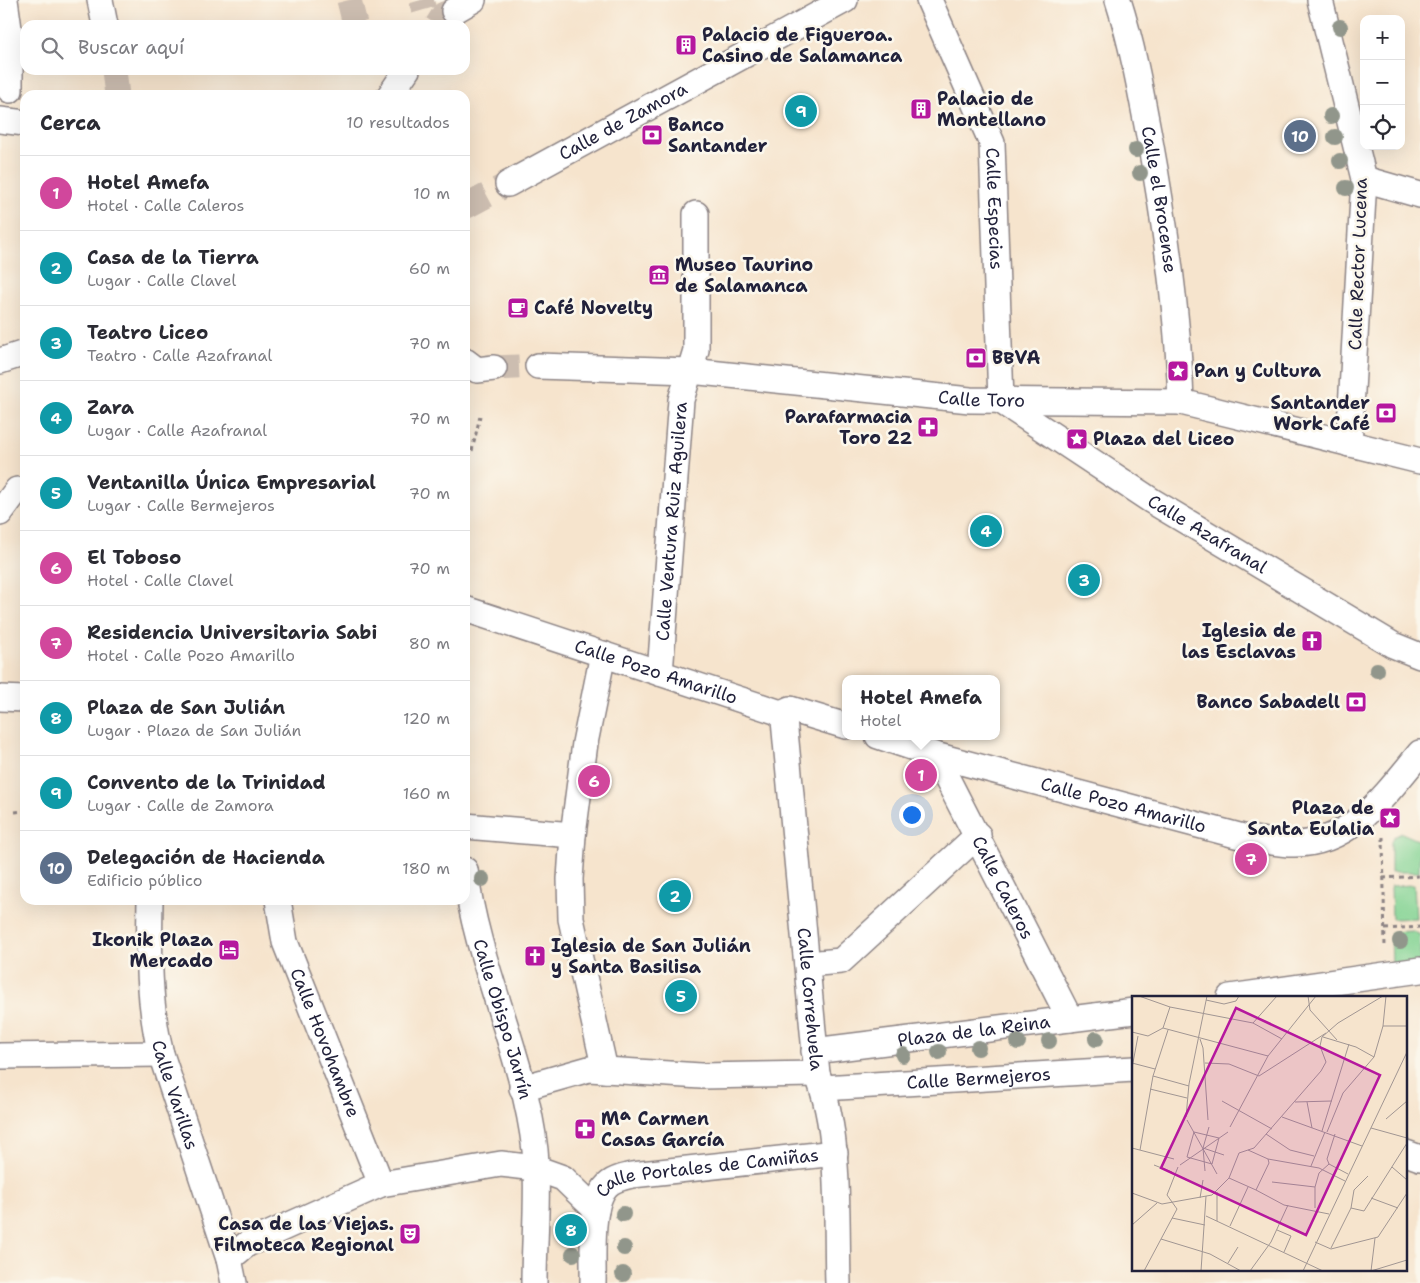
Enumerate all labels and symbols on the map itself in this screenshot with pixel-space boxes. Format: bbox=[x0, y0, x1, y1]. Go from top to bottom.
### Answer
place label: Palacio de Figueroa. Casino de Salamanca bbox=[702, 23, 903, 68]
building icon: Palacio de Figueroa. Casino de Salamanca bbox=[674, 33, 698, 57]
street label: Calle de Zamora bbox=[555, 76, 691, 166]
place label: Palacio de Montellano bbox=[937, 87, 1046, 132]
pin: 9 bbox=[785, 92, 817, 130]
building icon: Palacio de Montellano bbox=[909, 97, 933, 121]
place label: Banco Santander bbox=[668, 113, 768, 158]
pin: 10 bbox=[1284, 117, 1316, 155]
bank icon: Banco Santander bbox=[640, 123, 664, 147]
street label: Calle el Brocense bbox=[1135, 124, 1182, 274]
street label: Calle Especias bbox=[980, 147, 1008, 270]
street label: Calle Rector Lucena bbox=[1343, 177, 1373, 351]
place label: Museo Taurino de Salamanca bbox=[675, 253, 813, 298]
museum icon: Museo Taurino de Salamanca bbox=[647, 263, 671, 287]
cafe icon: Café Novelty bbox=[506, 296, 530, 320]
place label: Café Novelty bbox=[534, 296, 653, 320]
bank icon: BBVA bbox=[964, 346, 988, 370]
place label: BBVA bbox=[992, 346, 1040, 370]
place icon: Pan y Cultura bbox=[1166, 359, 1190, 383]
place label: Pan y Cultura bbox=[1194, 359, 1322, 383]
street label: Calle Toro bbox=[937, 385, 1025, 413]
place label: Santander Work Café bbox=[1271, 391, 1370, 436]
street label: Calle Ventura Ruiz Aguilera bbox=[650, 401, 693, 642]
bank icon: Santander Work Café bbox=[1374, 401, 1398, 425]
place label: Parafarmacia Toro 22 bbox=[785, 405, 913, 450]
pharmacy icon: Parafarmacia Toro 22 bbox=[916, 415, 940, 439]
place icon: Plaza del Liceo bbox=[1065, 427, 1089, 451]
place label: Plaza del Liceo bbox=[1093, 427, 1235, 451]
street label: Calle Azafranal bbox=[1143, 489, 1272, 579]
pin: 4 bbox=[970, 512, 1002, 550]
pin: 3 bbox=[1068, 561, 1100, 599]
place label: Iglesia de las Esclavas bbox=[1181, 619, 1296, 664]
church icon: Iglesia de las Esclavas bbox=[1300, 629, 1324, 653]
street label: Calle Pozo Amarillo bbox=[571, 634, 741, 710]
place label: Banco Sabadell bbox=[1196, 690, 1340, 714]
bank icon: Banco Sabadell bbox=[1344, 690, 1368, 714]
pin: 1 bbox=[905, 756, 937, 794]
pin: 6 bbox=[578, 762, 610, 800]
street label: Calle Pozo Amarillo bbox=[1038, 772, 1209, 839]
place label: Plaza de Santa Eulalia bbox=[1248, 796, 1375, 841]
your location bbox=[899, 802, 925, 828]
place icon: Plaza de Santa Eulalia bbox=[1378, 806, 1402, 830]
street label: Calle Caleros bbox=[966, 832, 1039, 944]
pin: 7 bbox=[1235, 840, 1267, 878]
pin: 2 bbox=[659, 877, 691, 915]
street label: Calle Correhuela bbox=[791, 927, 829, 1072]
place label: Ikonik Plaza Mercado bbox=[92, 928, 214, 973]
place label: Iglesia de San Julián y Santa Basilisa bbox=[551, 934, 751, 979]
street label: Calle Obispo Jarrín bbox=[467, 936, 538, 1102]
hotel icon: Ikonik Plaza Mercado bbox=[217, 938, 241, 962]
church icon: Iglesia de San Julián y Santa Basilisa bbox=[523, 944, 547, 968]
street label: Calle Hovohambre bbox=[285, 965, 365, 1121]
pin: 5 bbox=[665, 977, 697, 1015]
inset map bbox=[1132, 996, 1408, 1270]
street label: Plaza de la Reina bbox=[896, 1010, 1052, 1052]
street label: Calle Varillas bbox=[146, 1038, 204, 1153]
street label: Calle Bermejeros bbox=[906, 1062, 1051, 1095]
place label: Mª Carmen Casas García bbox=[601, 1107, 725, 1152]
pharmacy icon: Mª Carmen Casas García bbox=[573, 1117, 597, 1141]
street label: Calle Portales de Camiñas bbox=[590, 1143, 820, 1202]
pin: 8 bbox=[555, 1211, 587, 1249]
place label: Casa de las Viejas. Filmoteca Regional bbox=[214, 1212, 394, 1257]
theatre icon: Casa de las Viejas. Filmoteca Regional bbox=[398, 1222, 422, 1246]

